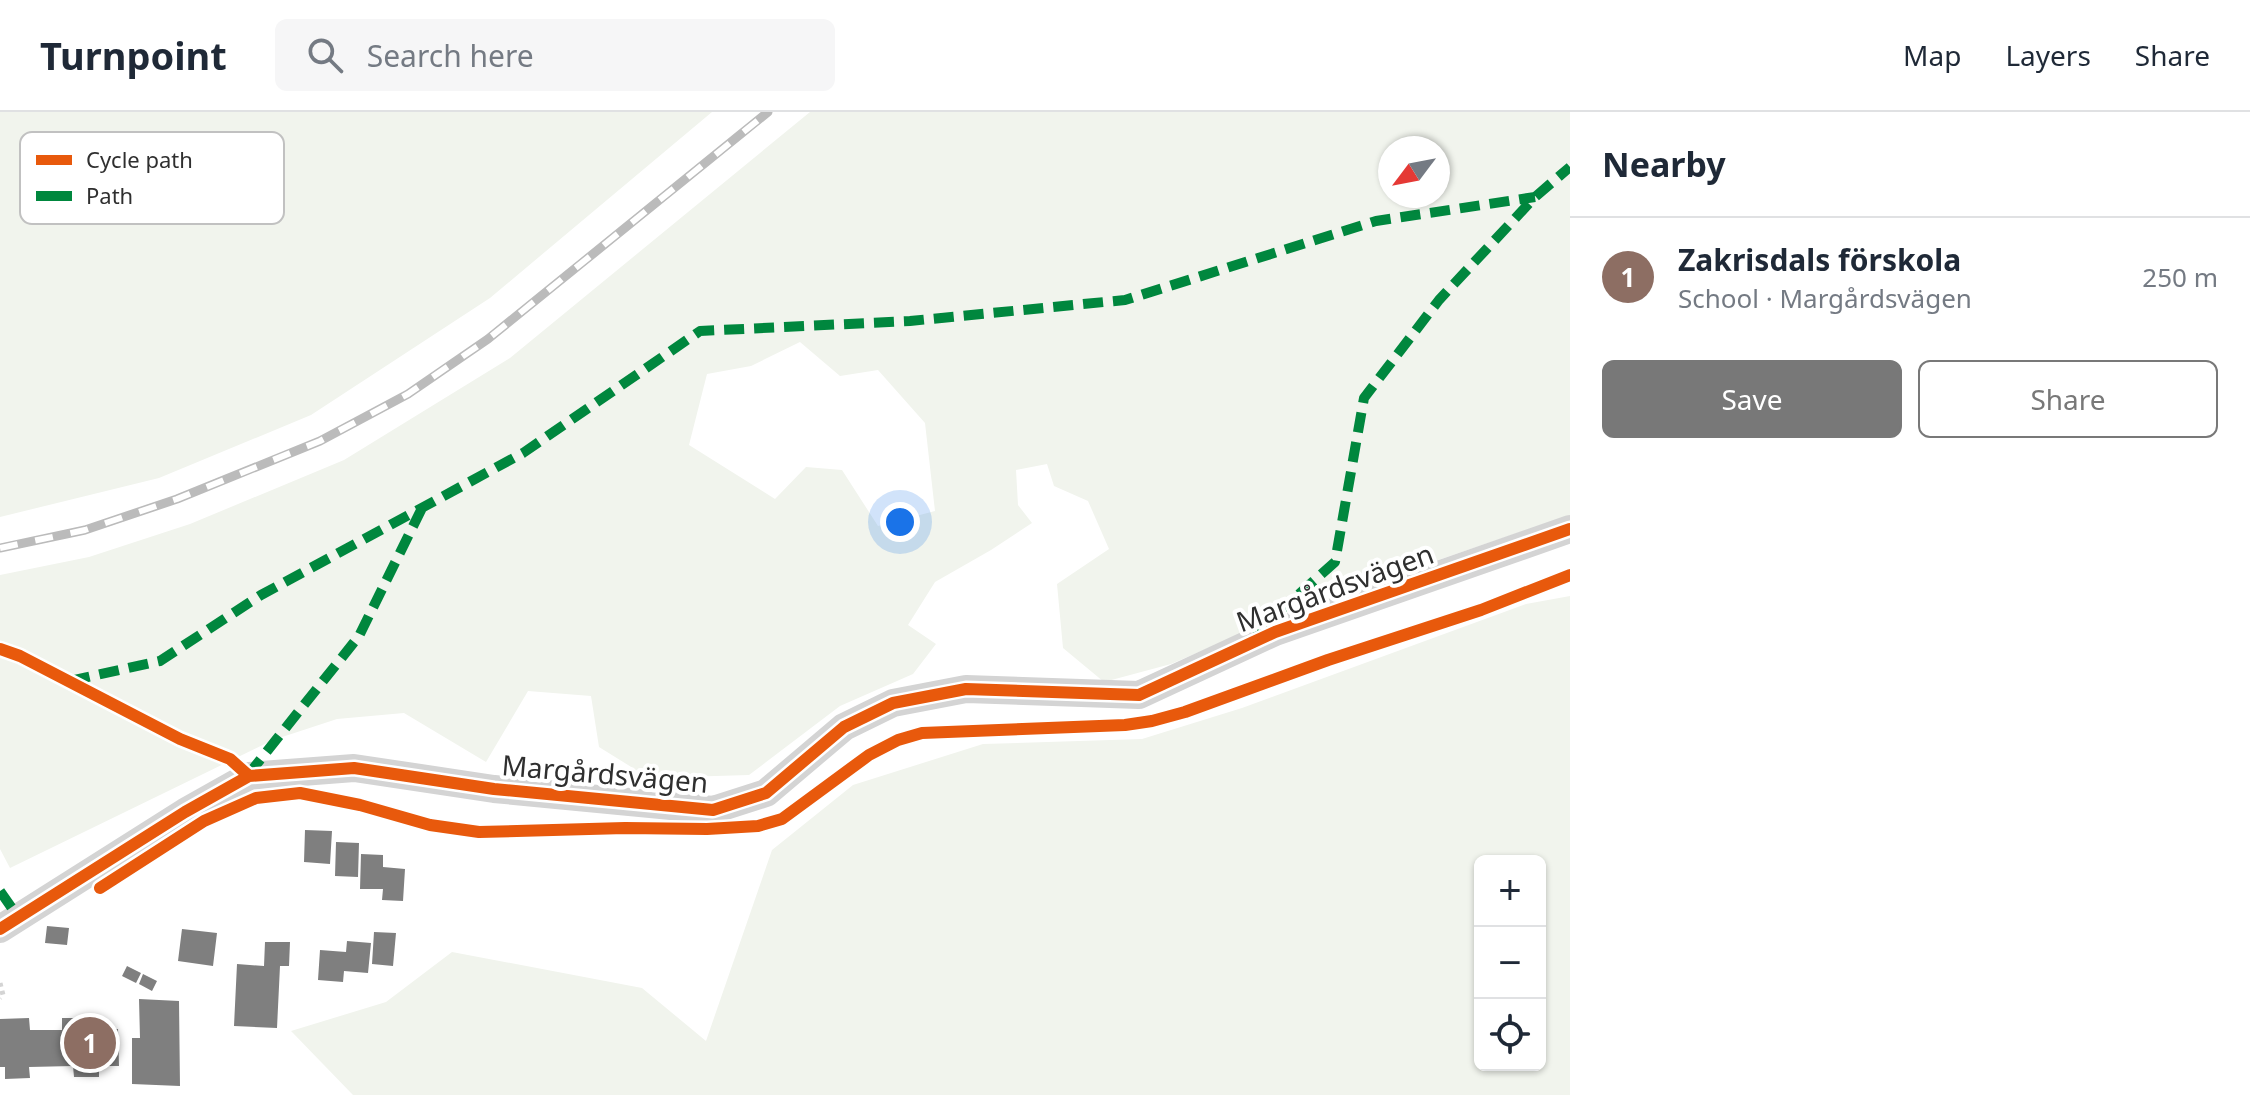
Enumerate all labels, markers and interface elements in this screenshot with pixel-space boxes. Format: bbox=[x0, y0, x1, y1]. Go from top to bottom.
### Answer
search box bbox=[275, 19, 835, 91]
text: Turnpoint bbox=[40, 29, 227, 81]
icon: search bbox=[303, 33, 347, 77]
text: Search here bbox=[367, 35, 534, 76]
text: Map bbox=[1903, 36, 1961, 74]
text: Layers bbox=[2005, 36, 2091, 74]
text: Share bbox=[2135, 36, 2210, 74]
legend bbox=[20, 132, 284, 224]
north arrow bbox=[1378, 136, 1450, 208]
text: Nearby bbox=[1602, 141, 1726, 187]
text: Cycle path bbox=[86, 144, 193, 174]
text: Path bbox=[86, 180, 133, 210]
text: Zakrisdals förskola bbox=[1678, 239, 1961, 280]
text: 1 bbox=[1621, 259, 1635, 295]
text: 250 m bbox=[2142, 259, 2218, 295]
text: School · Margårdsvägen bbox=[1678, 280, 1972, 316]
button: Save bbox=[1602, 360, 1902, 438]
button: Share bbox=[1918, 360, 2218, 438]
your location bbox=[880, 502, 920, 542]
street label: Margårdsvägen bbox=[1231, 534, 1439, 640]
street label: Margårdsvägen bbox=[500, 745, 710, 801]
map controls bbox=[1474, 855, 1546, 1071]
button: + bbox=[1474, 855, 1546, 927]
button: − bbox=[1474, 927, 1546, 999]
button: locate bbox=[1474, 999, 1546, 1071]
pin: 1 bbox=[64, 1013, 116, 1073]

